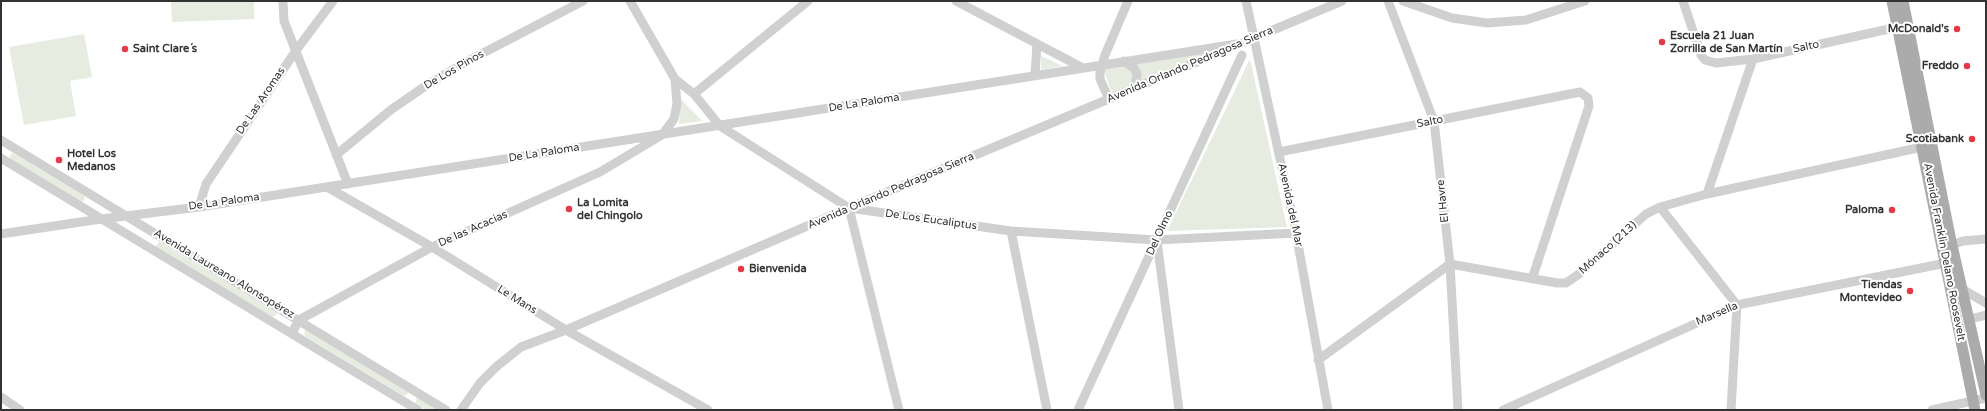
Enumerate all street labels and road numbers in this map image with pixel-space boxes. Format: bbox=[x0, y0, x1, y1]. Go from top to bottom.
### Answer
street label: Avenida Orlando Pedragosa Sierra bbox=[1105, 24, 1275, 106]
street label: Salto bbox=[1792, 38, 1820, 56]
street label: De Los Pinos bbox=[422, 48, 486, 92]
street label: De Las Aromas bbox=[234, 65, 288, 137]
street label: De La Paloma bbox=[828, 91, 900, 115]
street label: Salto bbox=[1416, 113, 1444, 131]
street label: De La Paloma bbox=[508, 141, 580, 165]
street label: Avenida Orlando Pedragosa Sierra bbox=[806, 150, 976, 232]
street label: Avenida del Mar bbox=[1275, 162, 1305, 248]
street label: Avenida Franklin Delano Roosevelt bbox=[1920, 162, 1968, 342]
street label: El Havre bbox=[1434, 179, 1452, 223]
street label: De La Paloma bbox=[188, 190, 260, 214]
street label: De Los Eucaliptus bbox=[884, 207, 978, 233]
street label: De las Acacias bbox=[436, 208, 510, 250]
street label: Del Olmo bbox=[1144, 208, 1176, 258]
street label: Mónaco (213) bbox=[1576, 219, 1640, 277]
street label: Avenida Laureano Alonsopérez bbox=[151, 227, 297, 321]
street label: Le Mans bbox=[495, 283, 539, 317]
street label: Marsella bbox=[1694, 299, 1740, 329]

